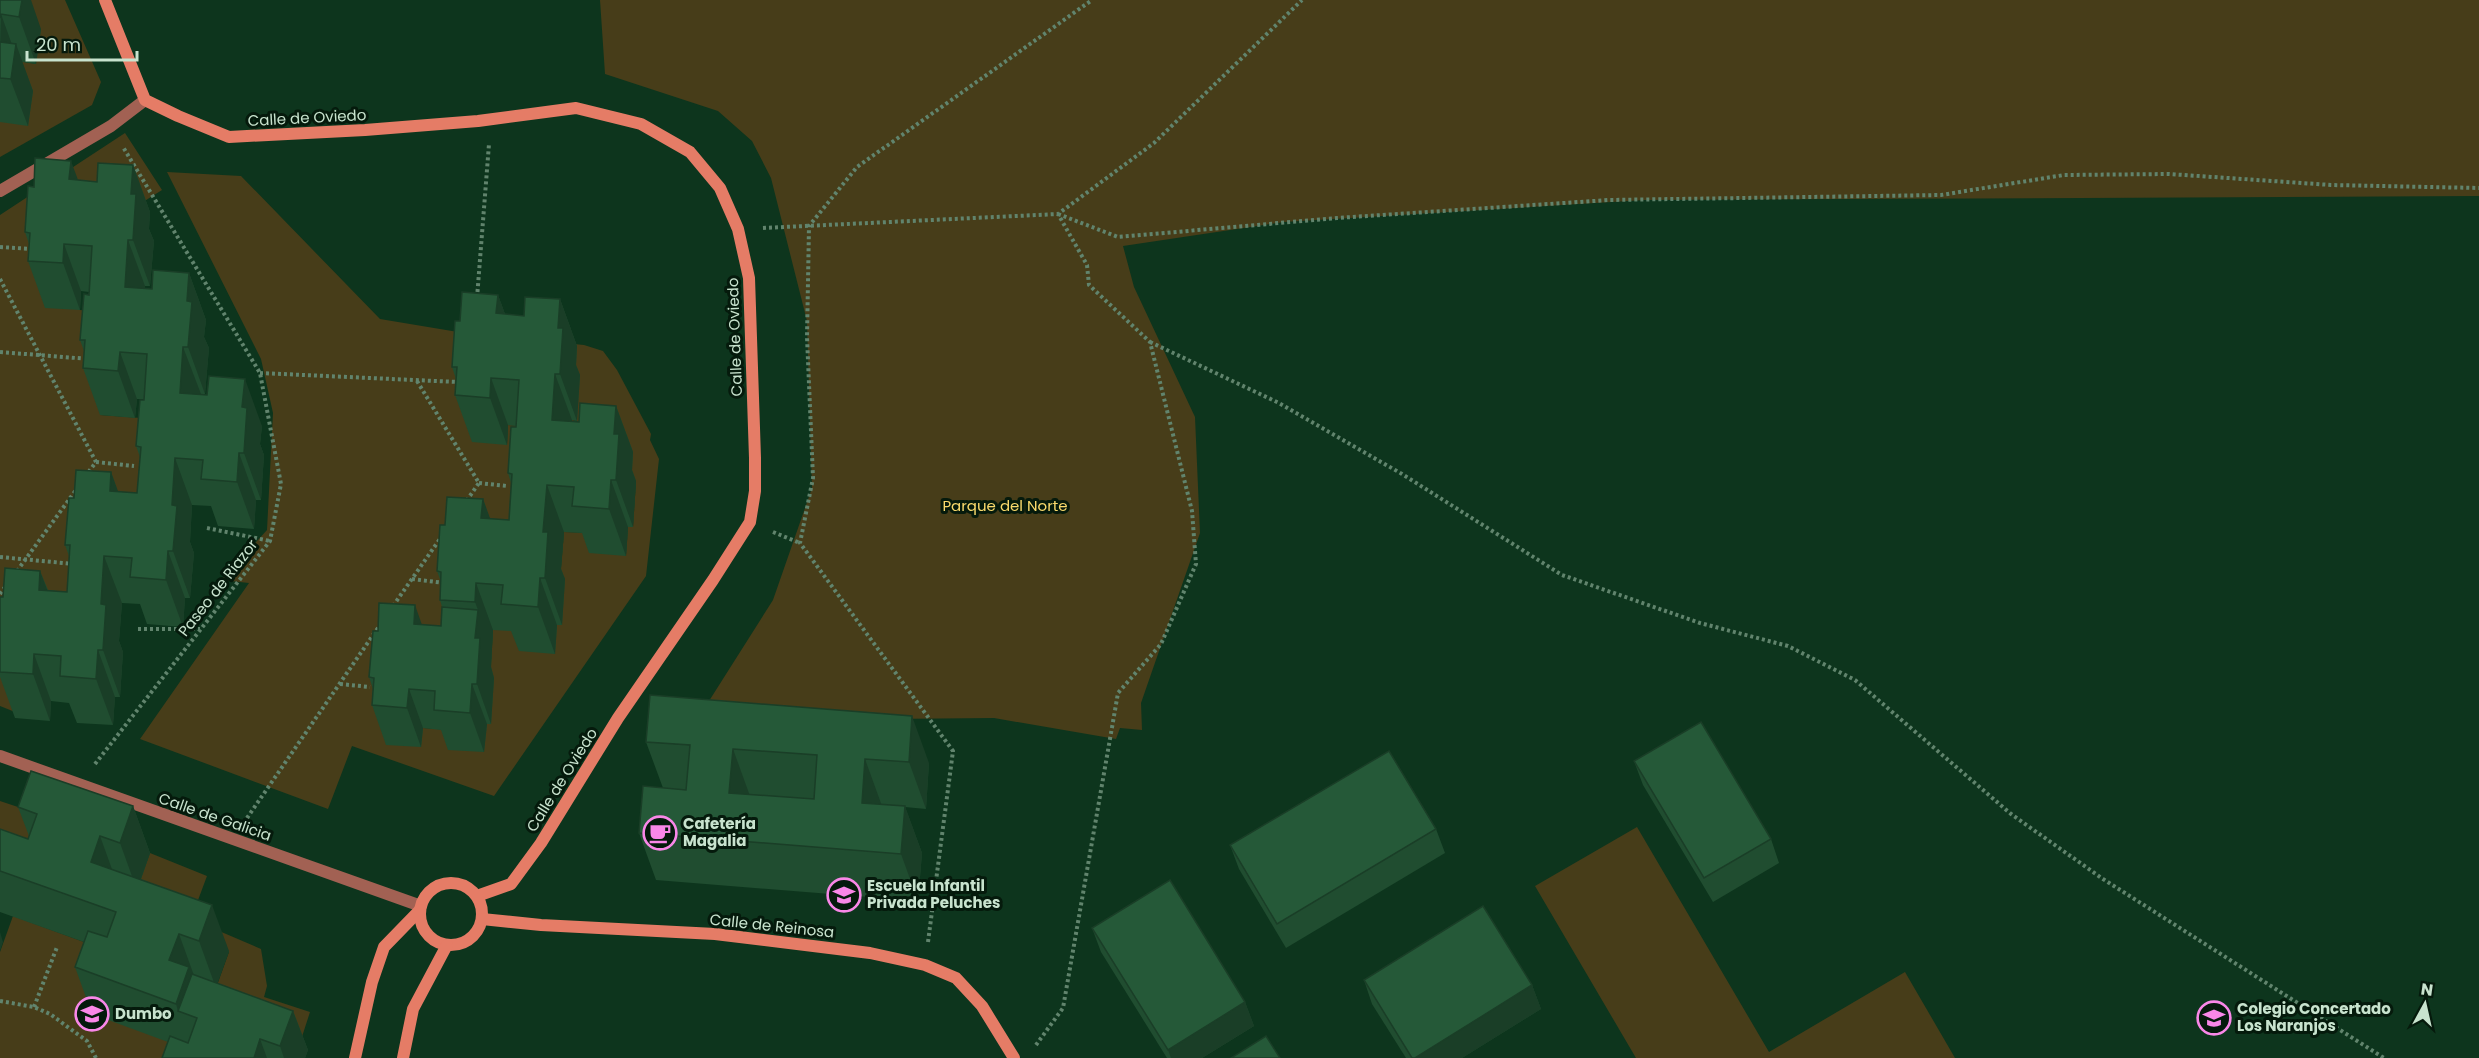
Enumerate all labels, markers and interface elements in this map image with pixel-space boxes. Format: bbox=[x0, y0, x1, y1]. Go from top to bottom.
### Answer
scale bar bbox=[27, 24, 136, 62]
text: 20 m bbox=[36, 32, 81, 57]
street label: Calle de Oviedo bbox=[247, 104, 367, 131]
street label: Calle de Oviedo bbox=[722, 277, 747, 397]
park label: Parque del Norte bbox=[942, 495, 1068, 516]
street label: Paseo de Riazor bbox=[173, 534, 262, 641]
street label: Calle de Oviedo bbox=[521, 724, 602, 836]
street label: Calle de Galicia bbox=[156, 787, 274, 846]
place label: Cafetería Magalia bbox=[683, 813, 756, 851]
cafe icon: Cafetería Magalia bbox=[642, 815, 678, 851]
place label: Escuela Infantil Privada Peluches bbox=[867, 875, 1000, 913]
school or university icon: Escuela Infantil Privada Peluches bbox=[826, 877, 862, 913]
street label: Calle de Reinosa bbox=[709, 909, 835, 942]
north arrow bbox=[2395, 974, 2455, 1034]
text: N bbox=[2419, 977, 2435, 1002]
school or university icon: Dumbo bbox=[74, 996, 110, 1032]
place label: Colegio Concertado Los Naranjos bbox=[2237, 998, 2391, 1036]
school or university icon: Colegio Concertado Los Naranjos bbox=[2196, 1000, 2232, 1036]
place label: Dumbo bbox=[115, 1003, 172, 1024]

